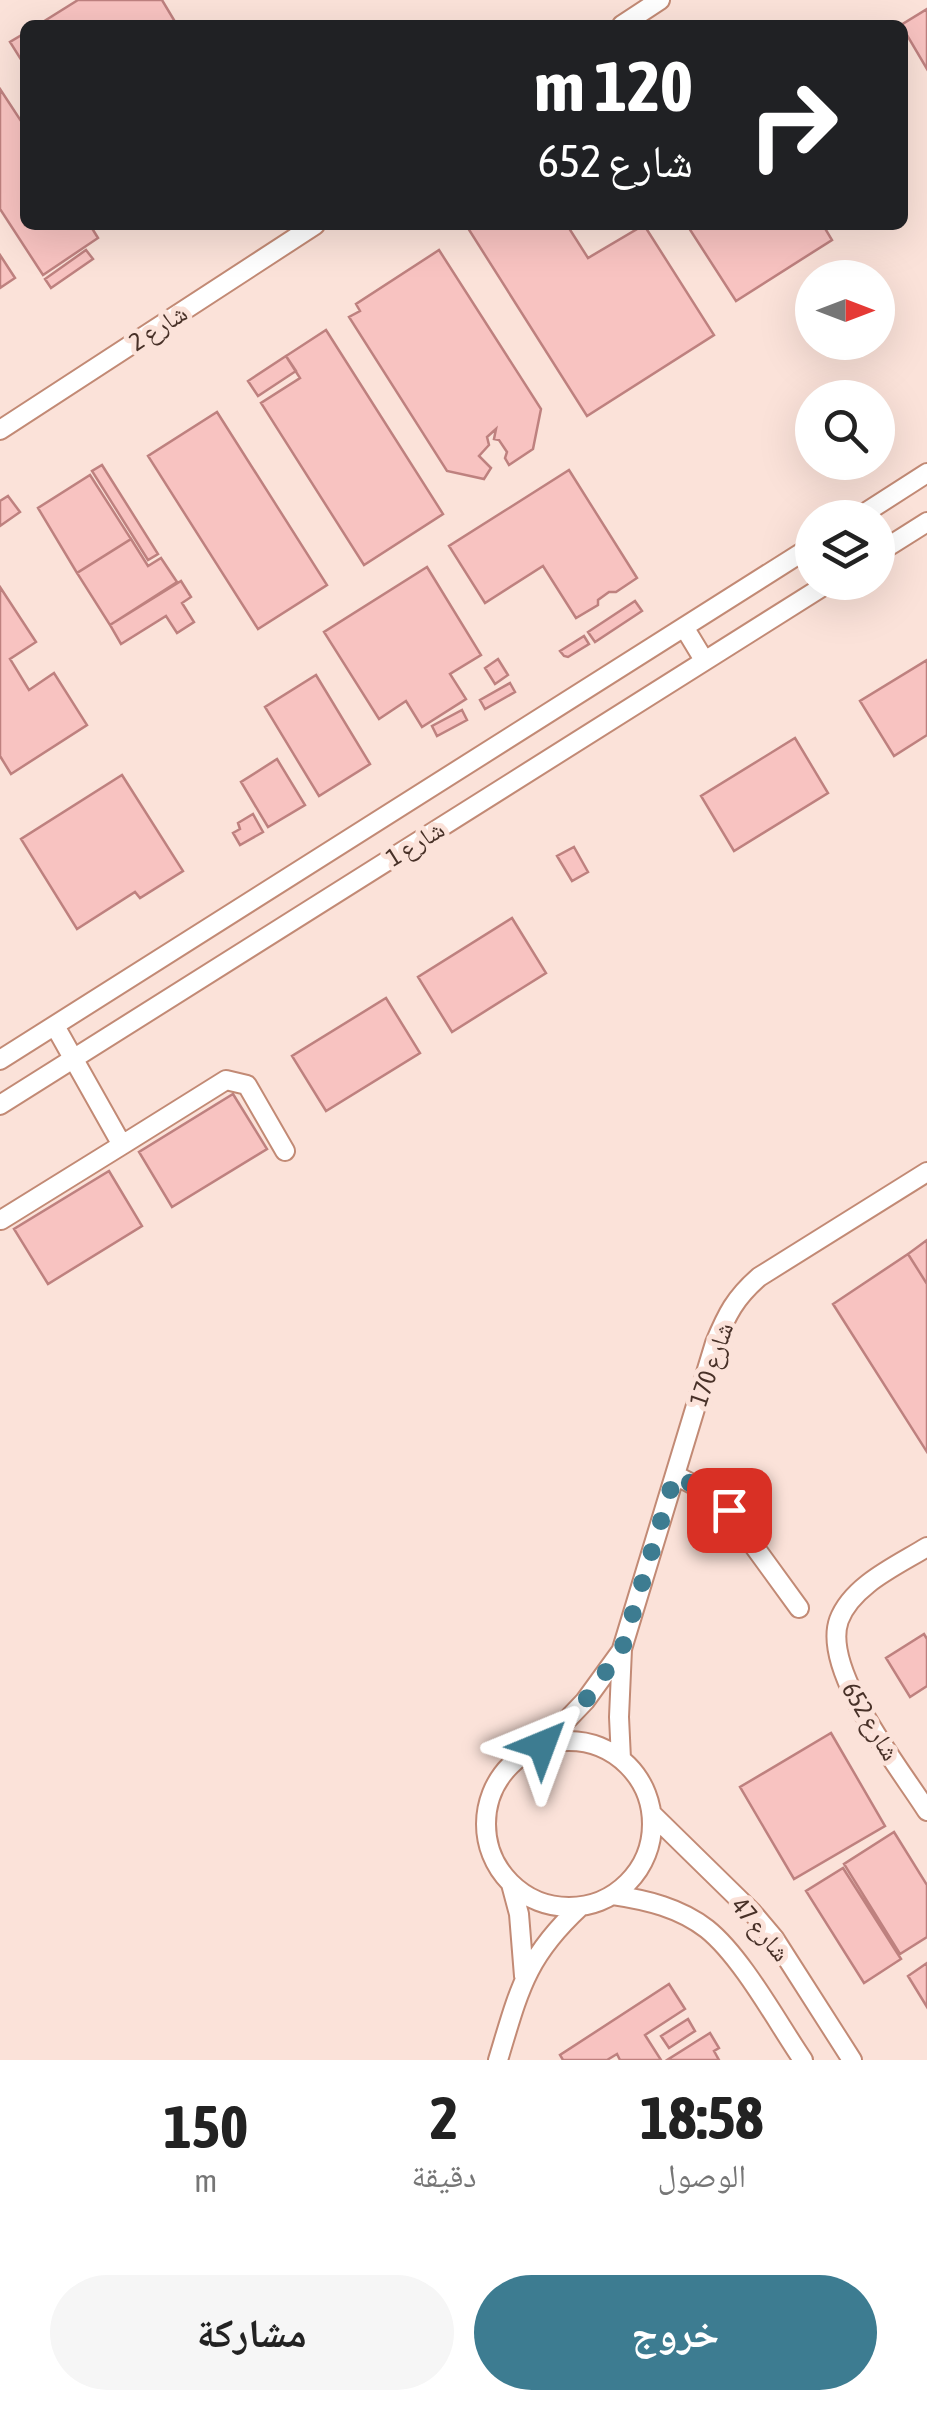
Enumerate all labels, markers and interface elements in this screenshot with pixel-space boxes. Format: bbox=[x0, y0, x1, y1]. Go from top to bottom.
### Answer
text: 120 m bbox=[534, 46, 693, 126]
icon: right bbox=[728, 60, 858, 190]
text: شارع 652 bbox=[538, 135, 693, 187]
north arrow bbox=[795, 260, 895, 360]
map controls bbox=[795, 260, 895, 600]
street label: شارع 2 bbox=[124, 298, 193, 357]
button: search bbox=[795, 380, 895, 480]
button: layers bbox=[795, 500, 895, 600]
street label: شارع 1 bbox=[381, 815, 450, 873]
street label: شارع 170 bbox=[684, 1319, 740, 1410]
pin bbox=[687, 1468, 772, 1553]
icon: arrive bbox=[702, 1483, 757, 1538]
street label: شارع 652 bbox=[835, 1677, 905, 1766]
position arrow bbox=[490, 1693, 594, 1797]
street label: شارع 47 bbox=[725, 1891, 796, 1968]
text: 2 bbox=[430, 2083, 458, 2152]
text: 18:58 bbox=[640, 2083, 764, 2152]
text: 150 bbox=[163, 2092, 248, 2161]
text: دقيقة bbox=[412, 2157, 477, 2194]
text: الوصول bbox=[658, 2157, 746, 2194]
text: m bbox=[194, 2162, 217, 2199]
button: مشاركة bbox=[50, 2275, 454, 2390]
button: خروج bbox=[474, 2275, 877, 2390]

